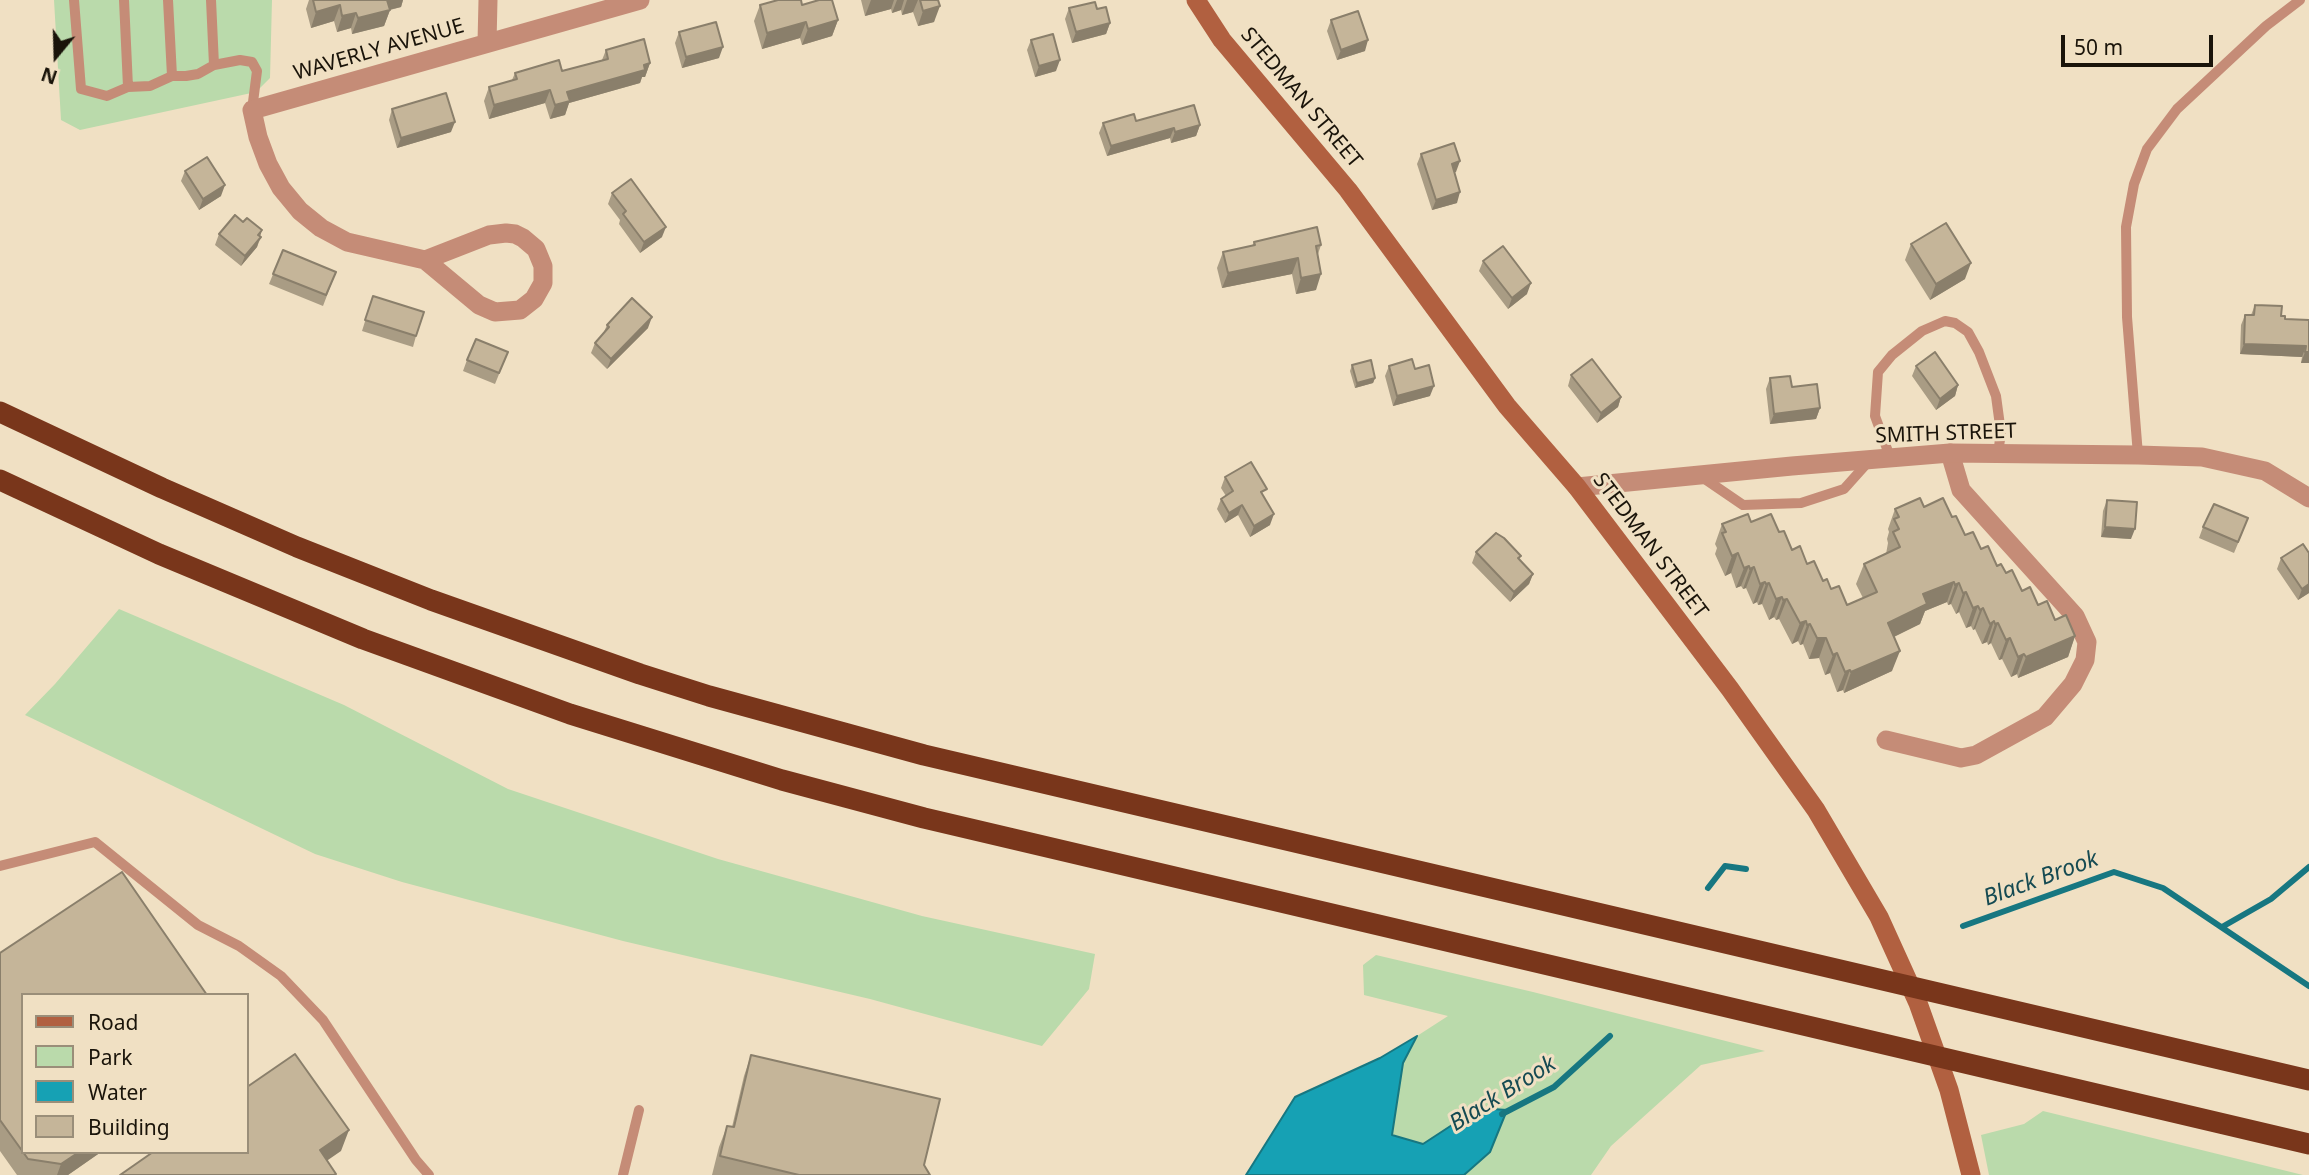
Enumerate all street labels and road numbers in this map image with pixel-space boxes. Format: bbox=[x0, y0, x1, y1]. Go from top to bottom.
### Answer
street label: WAVERLY AVENUE bbox=[291, 14, 467, 86]
street label: STEDMAN STREET bbox=[1235, 23, 1367, 173]
street label: SMITH STREET bbox=[1875, 419, 2017, 449]
street label: STEDMAN STREET bbox=[1587, 468, 1713, 624]

